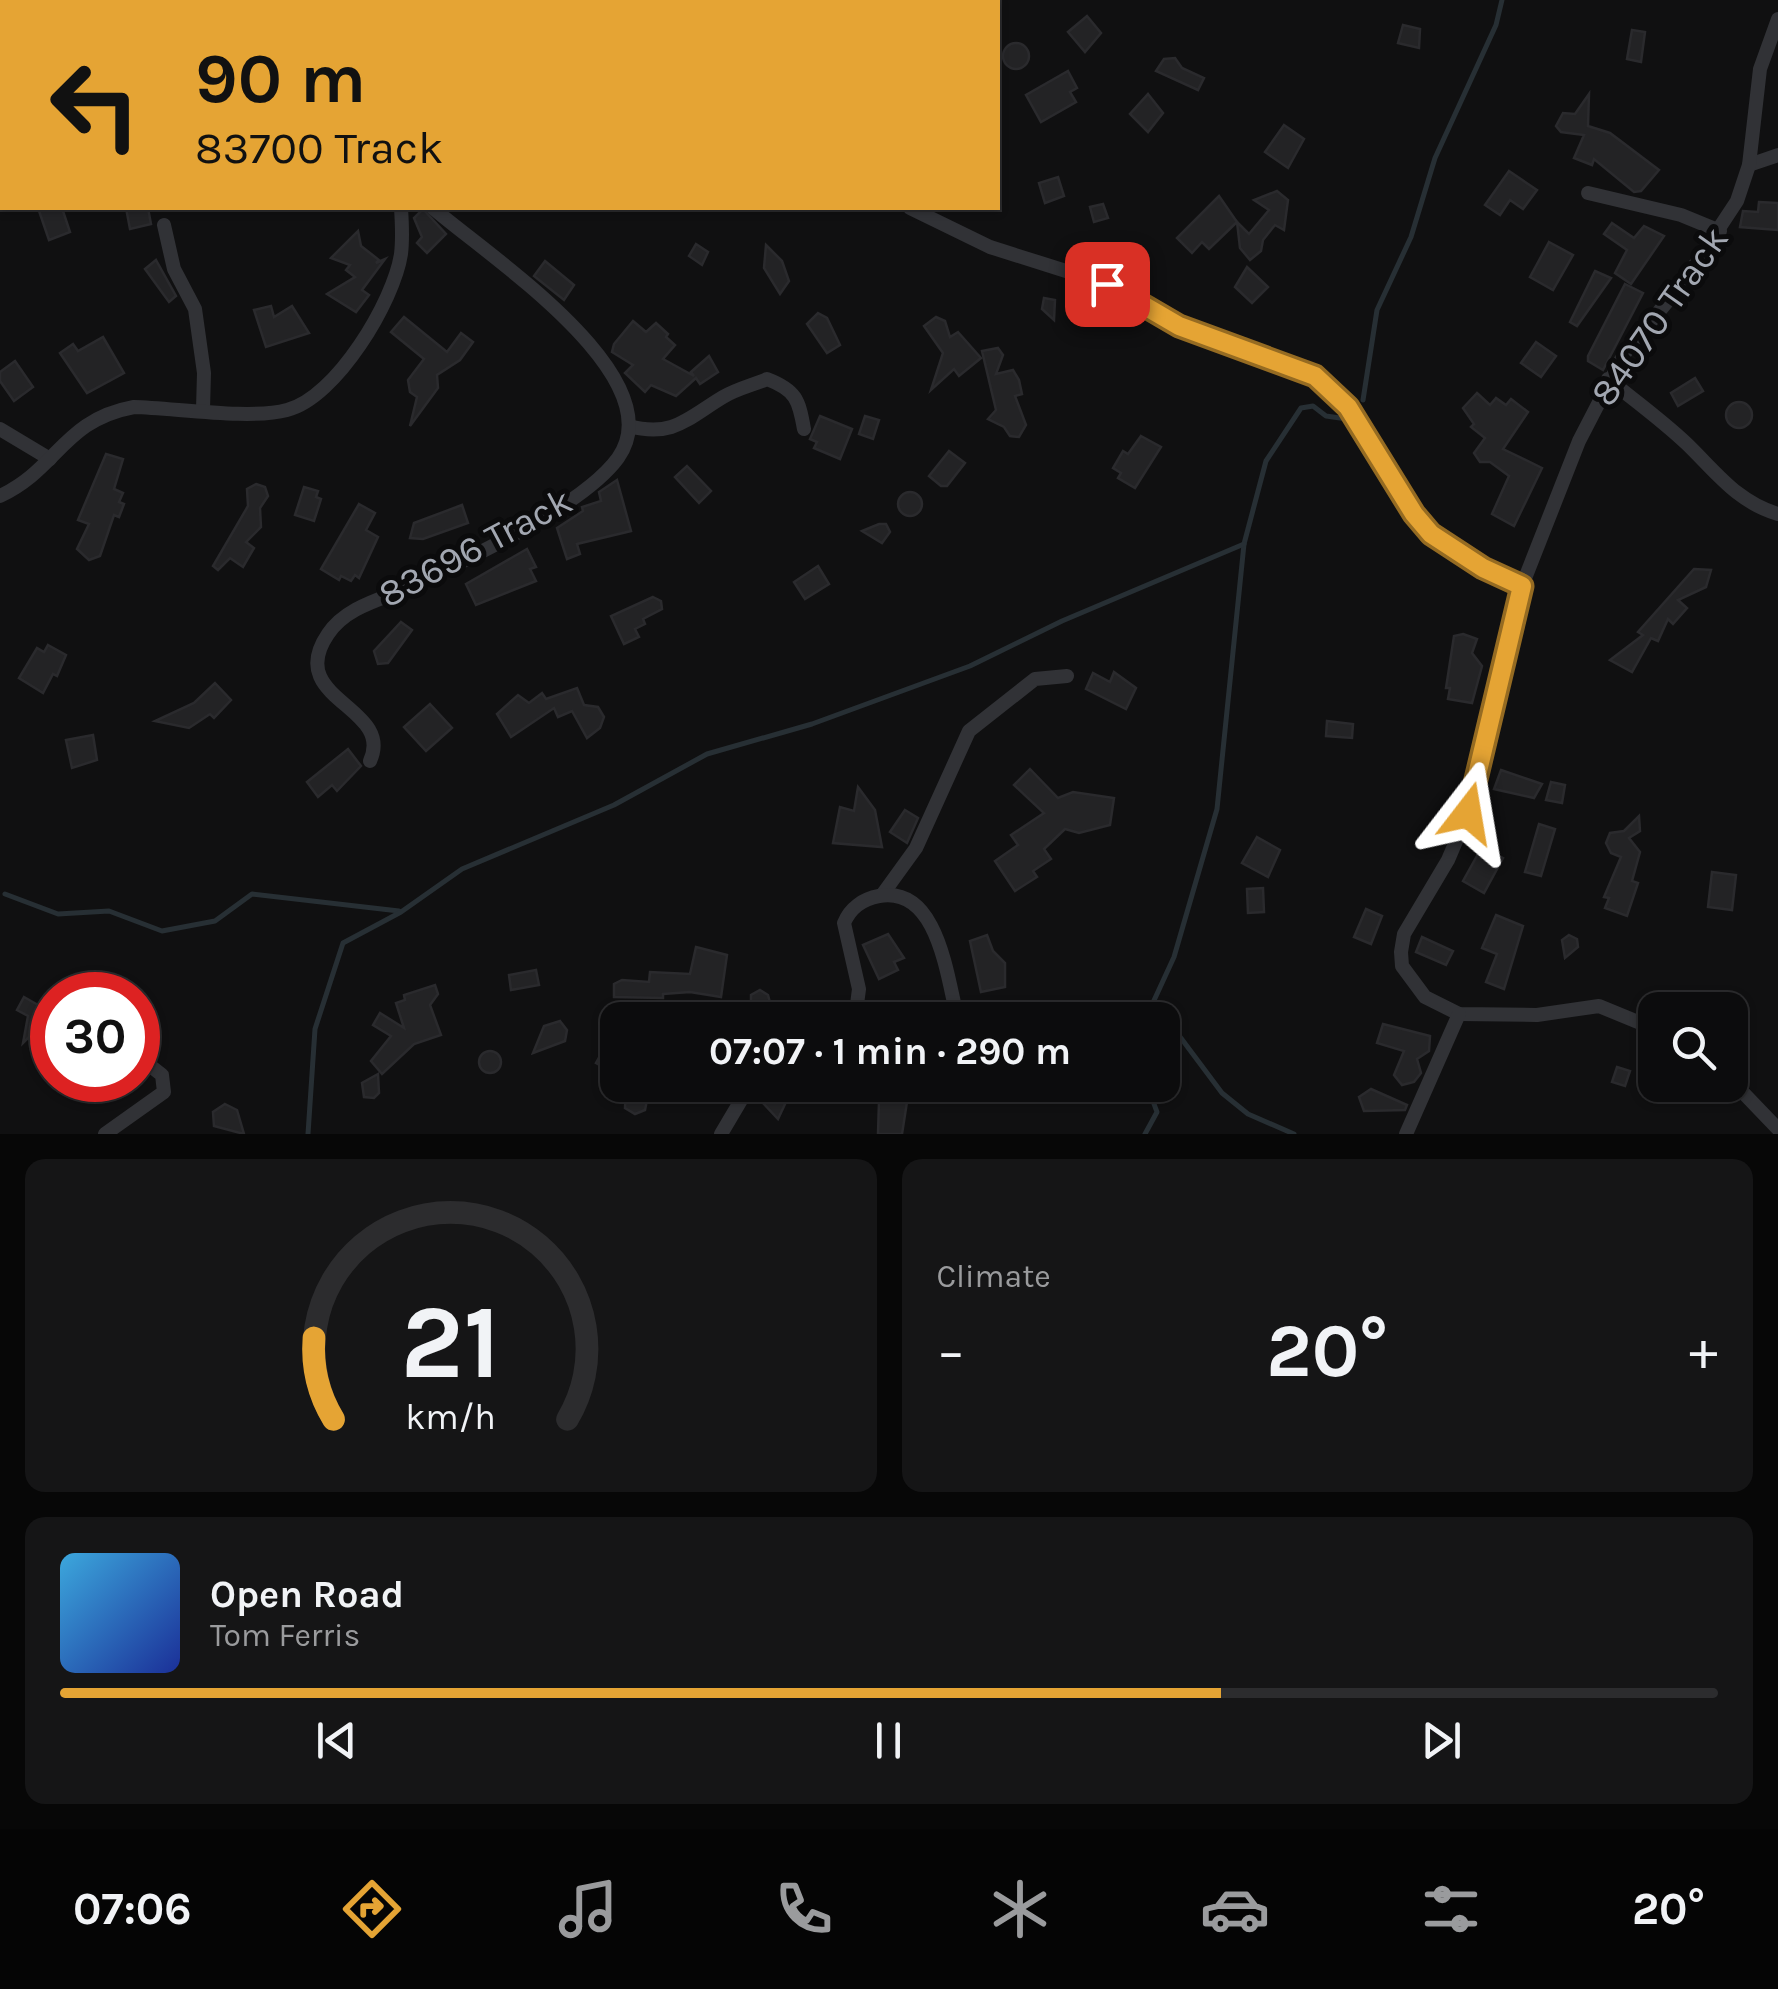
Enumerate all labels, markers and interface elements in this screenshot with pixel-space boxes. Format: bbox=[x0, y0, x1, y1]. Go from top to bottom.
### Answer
text: 90 m bbox=[195, 38, 366, 120]
icon: left bbox=[30, 40, 160, 170]
text: 83700 Track bbox=[195, 122, 443, 174]
street label: 84070 Track bbox=[1581, 218, 1738, 415]
pin bbox=[1065, 242, 1150, 327]
icon: arrive bbox=[1080, 257, 1135, 312]
street label: 83696 Track bbox=[371, 478, 580, 617]
position arrow bbox=[1416, 761, 1520, 865]
speed limit sign: 30 bbox=[30, 972, 160, 1102]
map controls bbox=[1638, 992, 1748, 1102]
button: search bbox=[1638, 992, 1748, 1102]
text: 07:07 · 1 min · 290 m bbox=[709, 1029, 1071, 1074]
text: Climate bbox=[937, 1258, 1051, 1295]
text: 21 bbox=[401, 1282, 501, 1403]
text: 20° bbox=[1266, 1307, 1388, 1395]
text: − bbox=[937, 1319, 965, 1383]
text: + bbox=[1689, 1319, 1718, 1383]
text: km/h bbox=[405, 1396, 496, 1438]
text: Open Road bbox=[210, 1572, 404, 1617]
text: Tom Ferris bbox=[210, 1617, 360, 1654]
icon: previous bbox=[309, 1713, 364, 1768]
icon: pause bbox=[861, 1713, 916, 1768]
icon: next bbox=[1414, 1713, 1469, 1768]
icon: directions bbox=[337, 1874, 407, 1944]
icon: music bbox=[553, 1874, 623, 1944]
icon: phone bbox=[769, 1874, 839, 1944]
icon: climate bbox=[985, 1874, 1055, 1944]
icon: car bbox=[1200, 1874, 1270, 1944]
icon: filters bbox=[1416, 1874, 1486, 1944]
text: 07:06 bbox=[73, 1883, 192, 1935]
text: 20° bbox=[1632, 1883, 1705, 1935]

